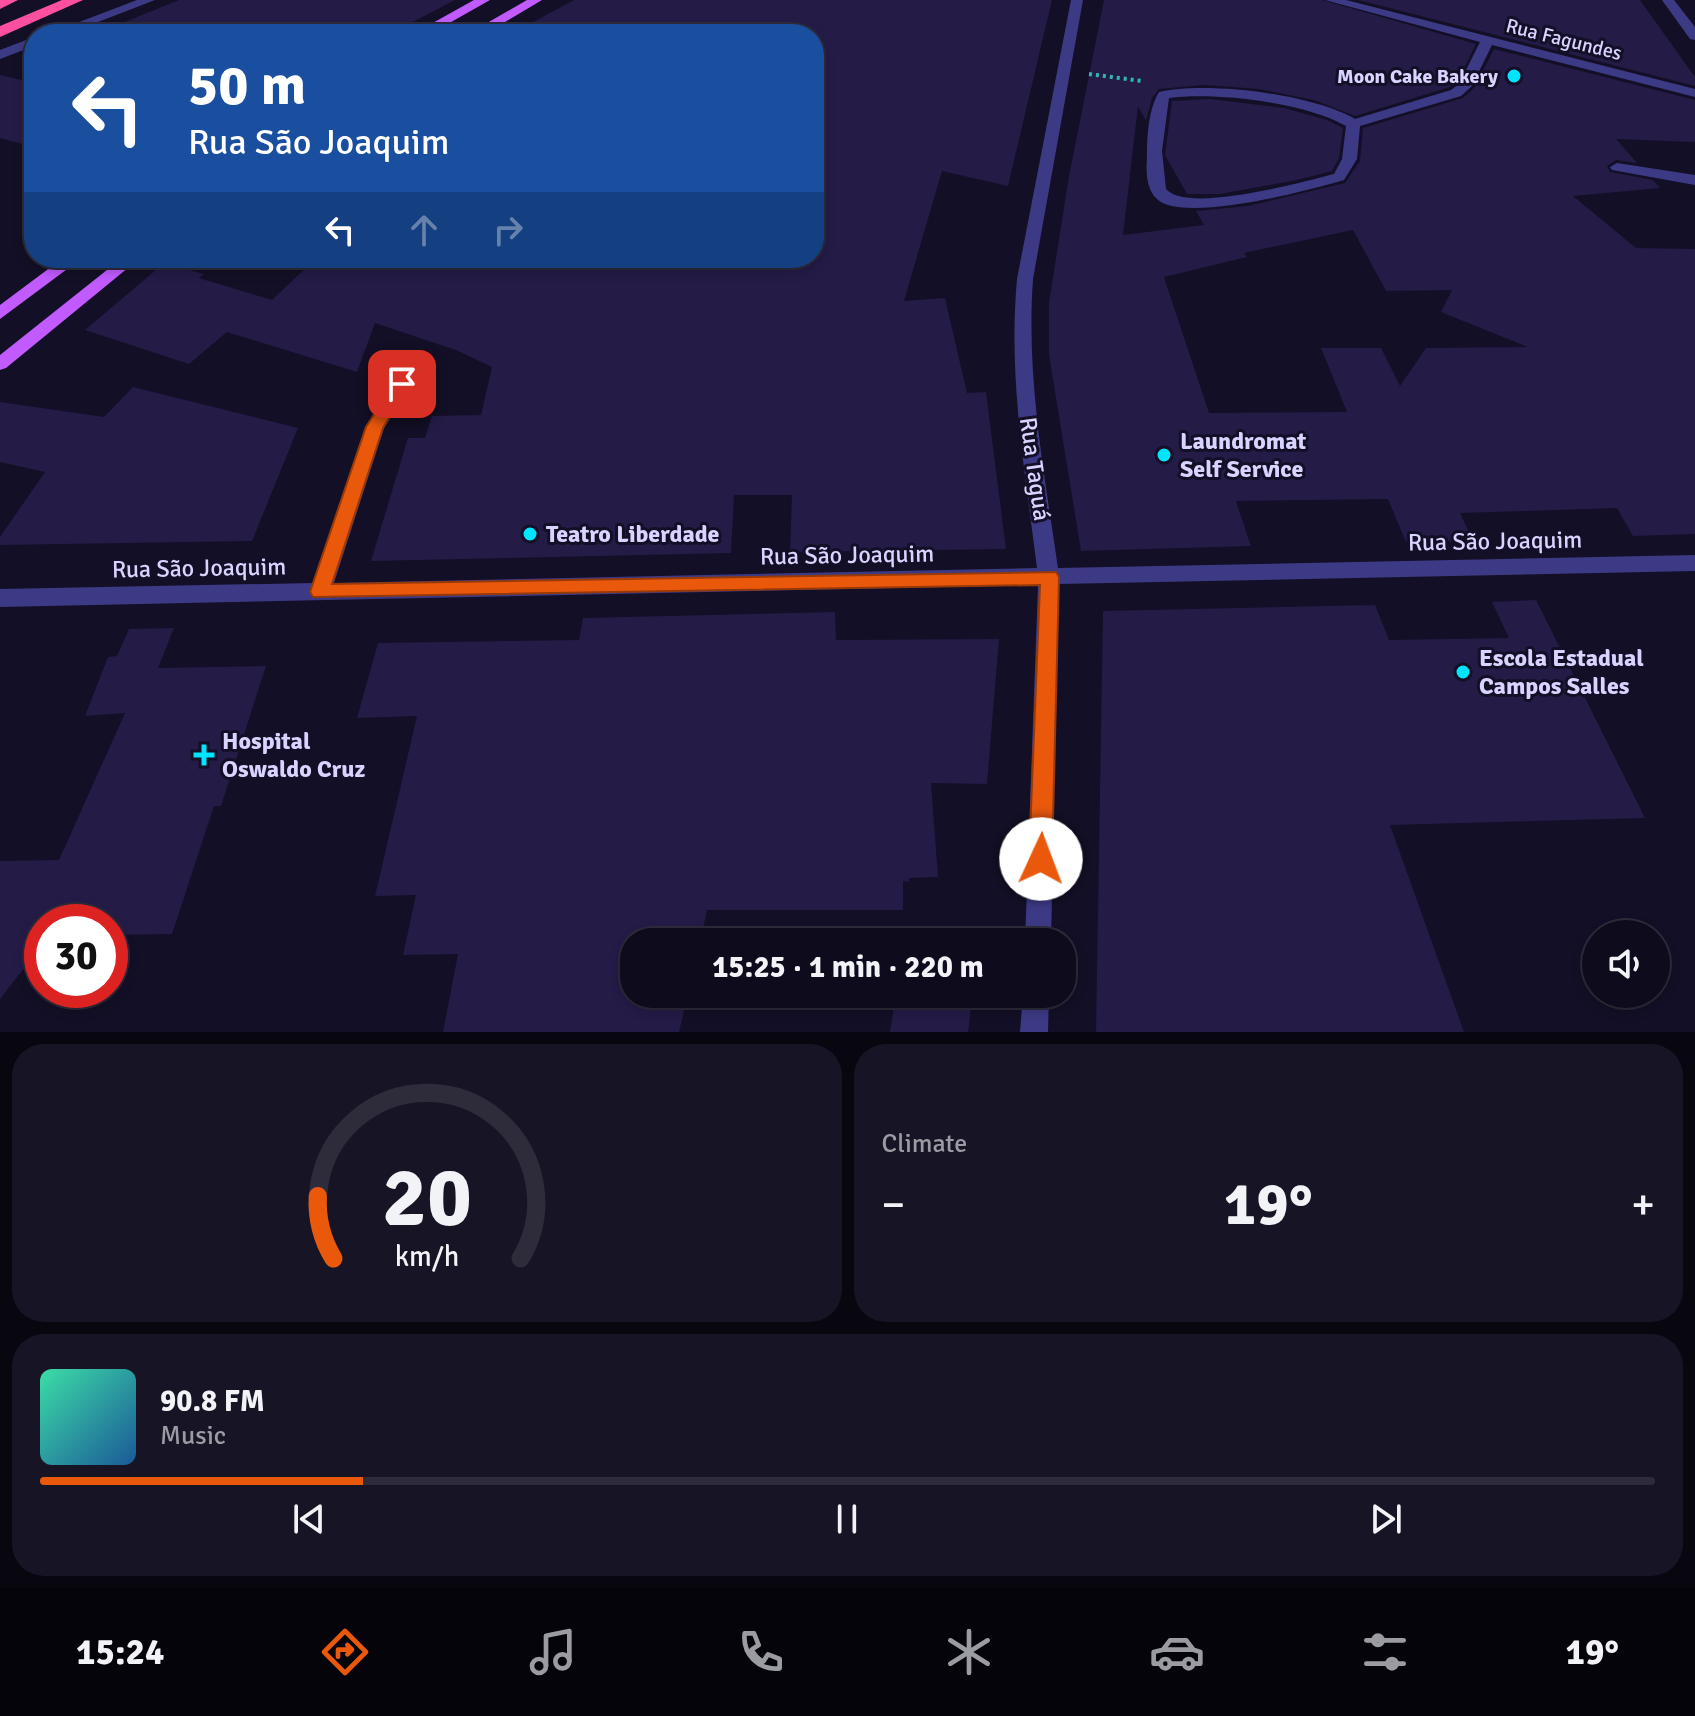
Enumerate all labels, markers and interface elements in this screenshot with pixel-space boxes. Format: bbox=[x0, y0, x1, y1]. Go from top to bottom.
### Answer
street label: Rua Fagundes bbox=[1503, 13, 1625, 66]
text: 50 m bbox=[188, 51, 306, 120]
icon: left bbox=[56, 56, 160, 160]
place label: Moon Cake Bakery bbox=[1337, 64, 1498, 89]
marker: Moon Cake Bakery bbox=[1505, 67, 1523, 85]
text: Rua São Joaquim bbox=[188, 120, 449, 165]
icon: left bbox=[318, 208, 362, 252]
icon: ahead bbox=[402, 208, 446, 252]
icon: right bbox=[486, 208, 530, 252]
pin bbox=[368, 350, 436, 418]
icon: arrive bbox=[380, 362, 424, 406]
street label: Rua Taguá bbox=[1013, 415, 1057, 523]
place label: Laundromat Self Service bbox=[1180, 426, 1306, 484]
marker: Laundromat Self Service bbox=[1155, 446, 1173, 464]
place label: Teatro Liberdade bbox=[546, 519, 720, 549]
street label: Rua São Joaquim bbox=[1408, 524, 1582, 558]
marker: Teatro Liberdade bbox=[521, 525, 539, 543]
street label: Rua São Joaquim bbox=[760, 538, 934, 572]
street label: Rua São Joaquim bbox=[112, 551, 286, 585]
place label: Escola Estadual Campos Salles bbox=[1479, 643, 1644, 701]
marker: Escola Estadual Campos Salles bbox=[1454, 663, 1472, 681]
place label: Hospital Oswaldo Cruz bbox=[222, 726, 365, 784]
marker: Hospital Oswaldo Cruz bbox=[193, 744, 215, 766]
position arrow bbox=[999, 817, 1083, 901]
speed limit sign: 30 bbox=[24, 904, 128, 1008]
map controls bbox=[1582, 920, 1670, 1008]
button: sound bbox=[1582, 920, 1670, 1008]
text: 15:25 · 1 min · 220 m bbox=[712, 949, 984, 986]
text: Climate bbox=[882, 1128, 967, 1160]
text: 20 bbox=[382, 1147, 472, 1249]
text: 19° bbox=[1224, 1168, 1313, 1242]
text: − bbox=[882, 1178, 905, 1232]
text: + bbox=[1631, 1178, 1655, 1232]
text: km/h bbox=[394, 1239, 459, 1274]
text: 90.8 FM bbox=[160, 1383, 265, 1420]
text: Music bbox=[160, 1420, 226, 1452]
icon: previous bbox=[287, 1497, 331, 1541]
icon: pause bbox=[825, 1497, 869, 1541]
icon: next bbox=[1364, 1497, 1408, 1541]
icon: directions bbox=[317, 1624, 373, 1680]
icon: music bbox=[525, 1624, 581, 1680]
icon: phone bbox=[733, 1624, 789, 1680]
icon: climate bbox=[941, 1624, 997, 1680]
icon: car bbox=[1149, 1624, 1205, 1680]
icon: filters bbox=[1357, 1624, 1413, 1680]
text: 15:24 bbox=[76, 1630, 164, 1675]
text: 19° bbox=[1566, 1630, 1619, 1675]

